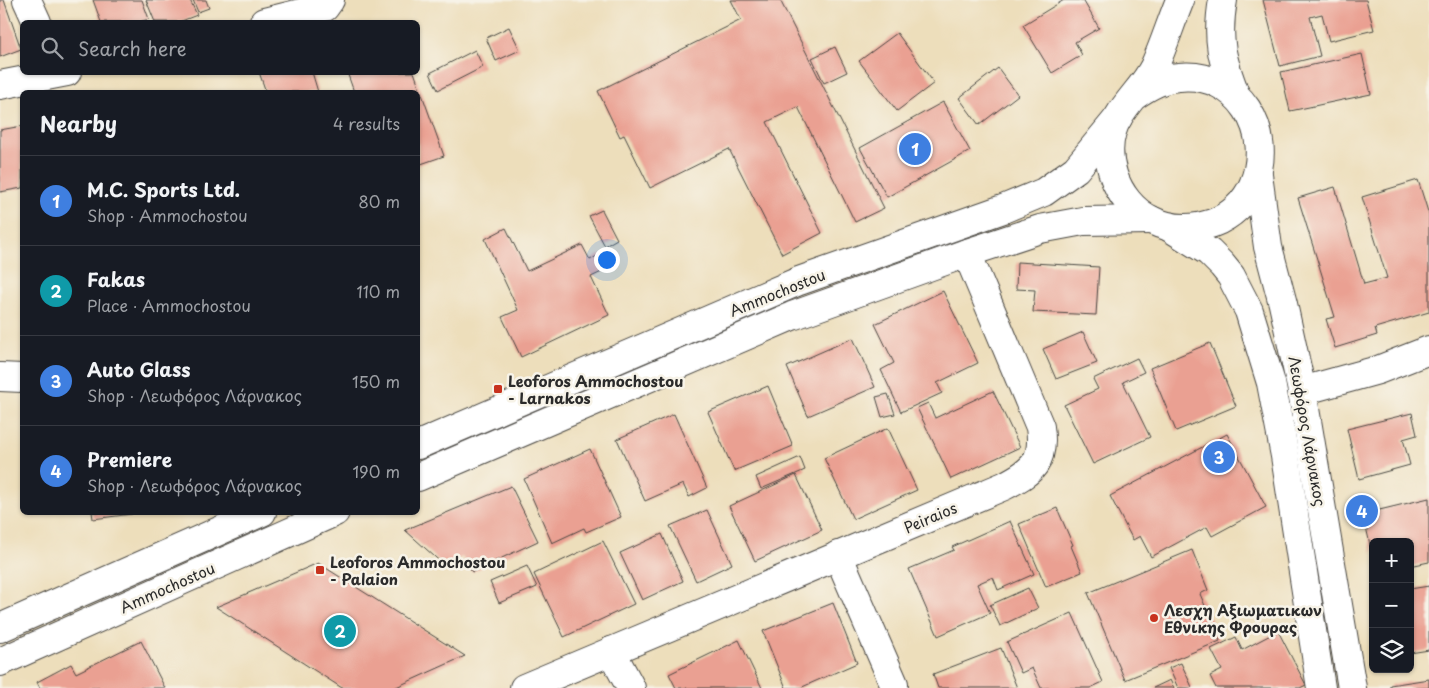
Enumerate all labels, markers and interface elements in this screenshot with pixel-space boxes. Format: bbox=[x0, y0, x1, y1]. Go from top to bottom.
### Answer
search box bbox=[20, 20, 420, 75]
icon: search bbox=[38, 34, 66, 62]
text: Search here bbox=[78, 34, 187, 62]
text: Nearby bbox=[40, 107, 117, 139]
text: 4 results bbox=[333, 111, 400, 135]
pin: 1 bbox=[899, 130, 931, 168]
text: M.C. Sports Ltd. bbox=[87, 175, 240, 203]
text: 1 bbox=[52, 189, 60, 213]
text: 80 m bbox=[358, 189, 400, 213]
text: Shop · Ammochostou bbox=[87, 203, 248, 227]
your location bbox=[594, 247, 620, 273]
street label: Ammochostou bbox=[725, 262, 829, 322]
text: Fakas bbox=[87, 265, 145, 293]
text: 2 bbox=[50, 279, 62, 303]
text: 110 m bbox=[357, 279, 400, 303]
text: Place · Ammochostou bbox=[87, 293, 251, 317]
street label: Λεωφόρος Λάρνακος bbox=[1283, 354, 1333, 508]
text: Auto Glass bbox=[87, 355, 190, 383]
text: 3 bbox=[51, 369, 61, 393]
text: 150 m bbox=[352, 369, 400, 393]
place label: Leoforos Ammochostou - Larnakos bbox=[508, 369, 683, 409]
text: Shop · Λεωφόρος Λάρνακος bbox=[87, 383, 302, 407]
marker: Leoforos Ammochostou - Larnakos bbox=[492, 383, 504, 395]
pin: 3 bbox=[1203, 438, 1235, 476]
text: Premiere bbox=[87, 445, 172, 473]
text: 4 bbox=[51, 459, 61, 483]
text: 190 m bbox=[352, 459, 400, 483]
text: Shop · Λεωφόρος Λάρνακος bbox=[87, 473, 302, 497]
pin: 4 bbox=[1346, 492, 1378, 530]
street label: Peiraios bbox=[900, 495, 960, 538]
map controls bbox=[1369, 538, 1414, 673]
button: + bbox=[1369, 538, 1414, 583]
place label: Leoforos Ammochostou - Palaion bbox=[330, 550, 505, 590]
street label: Ammochostou bbox=[116, 556, 218, 618]
marker: Leoforos Ammochostou - Palaion bbox=[314, 564, 326, 576]
button: − bbox=[1369, 583, 1414, 628]
place label: Λεσχη Αξιωματικων Εθνικης Φρουρας bbox=[1164, 598, 1322, 638]
pin: 2 bbox=[324, 612, 356, 650]
marker: Λεσχη Αξιωματικων Εθνικης Φρουρας bbox=[1148, 612, 1160, 624]
button: layers bbox=[1369, 628, 1414, 673]

